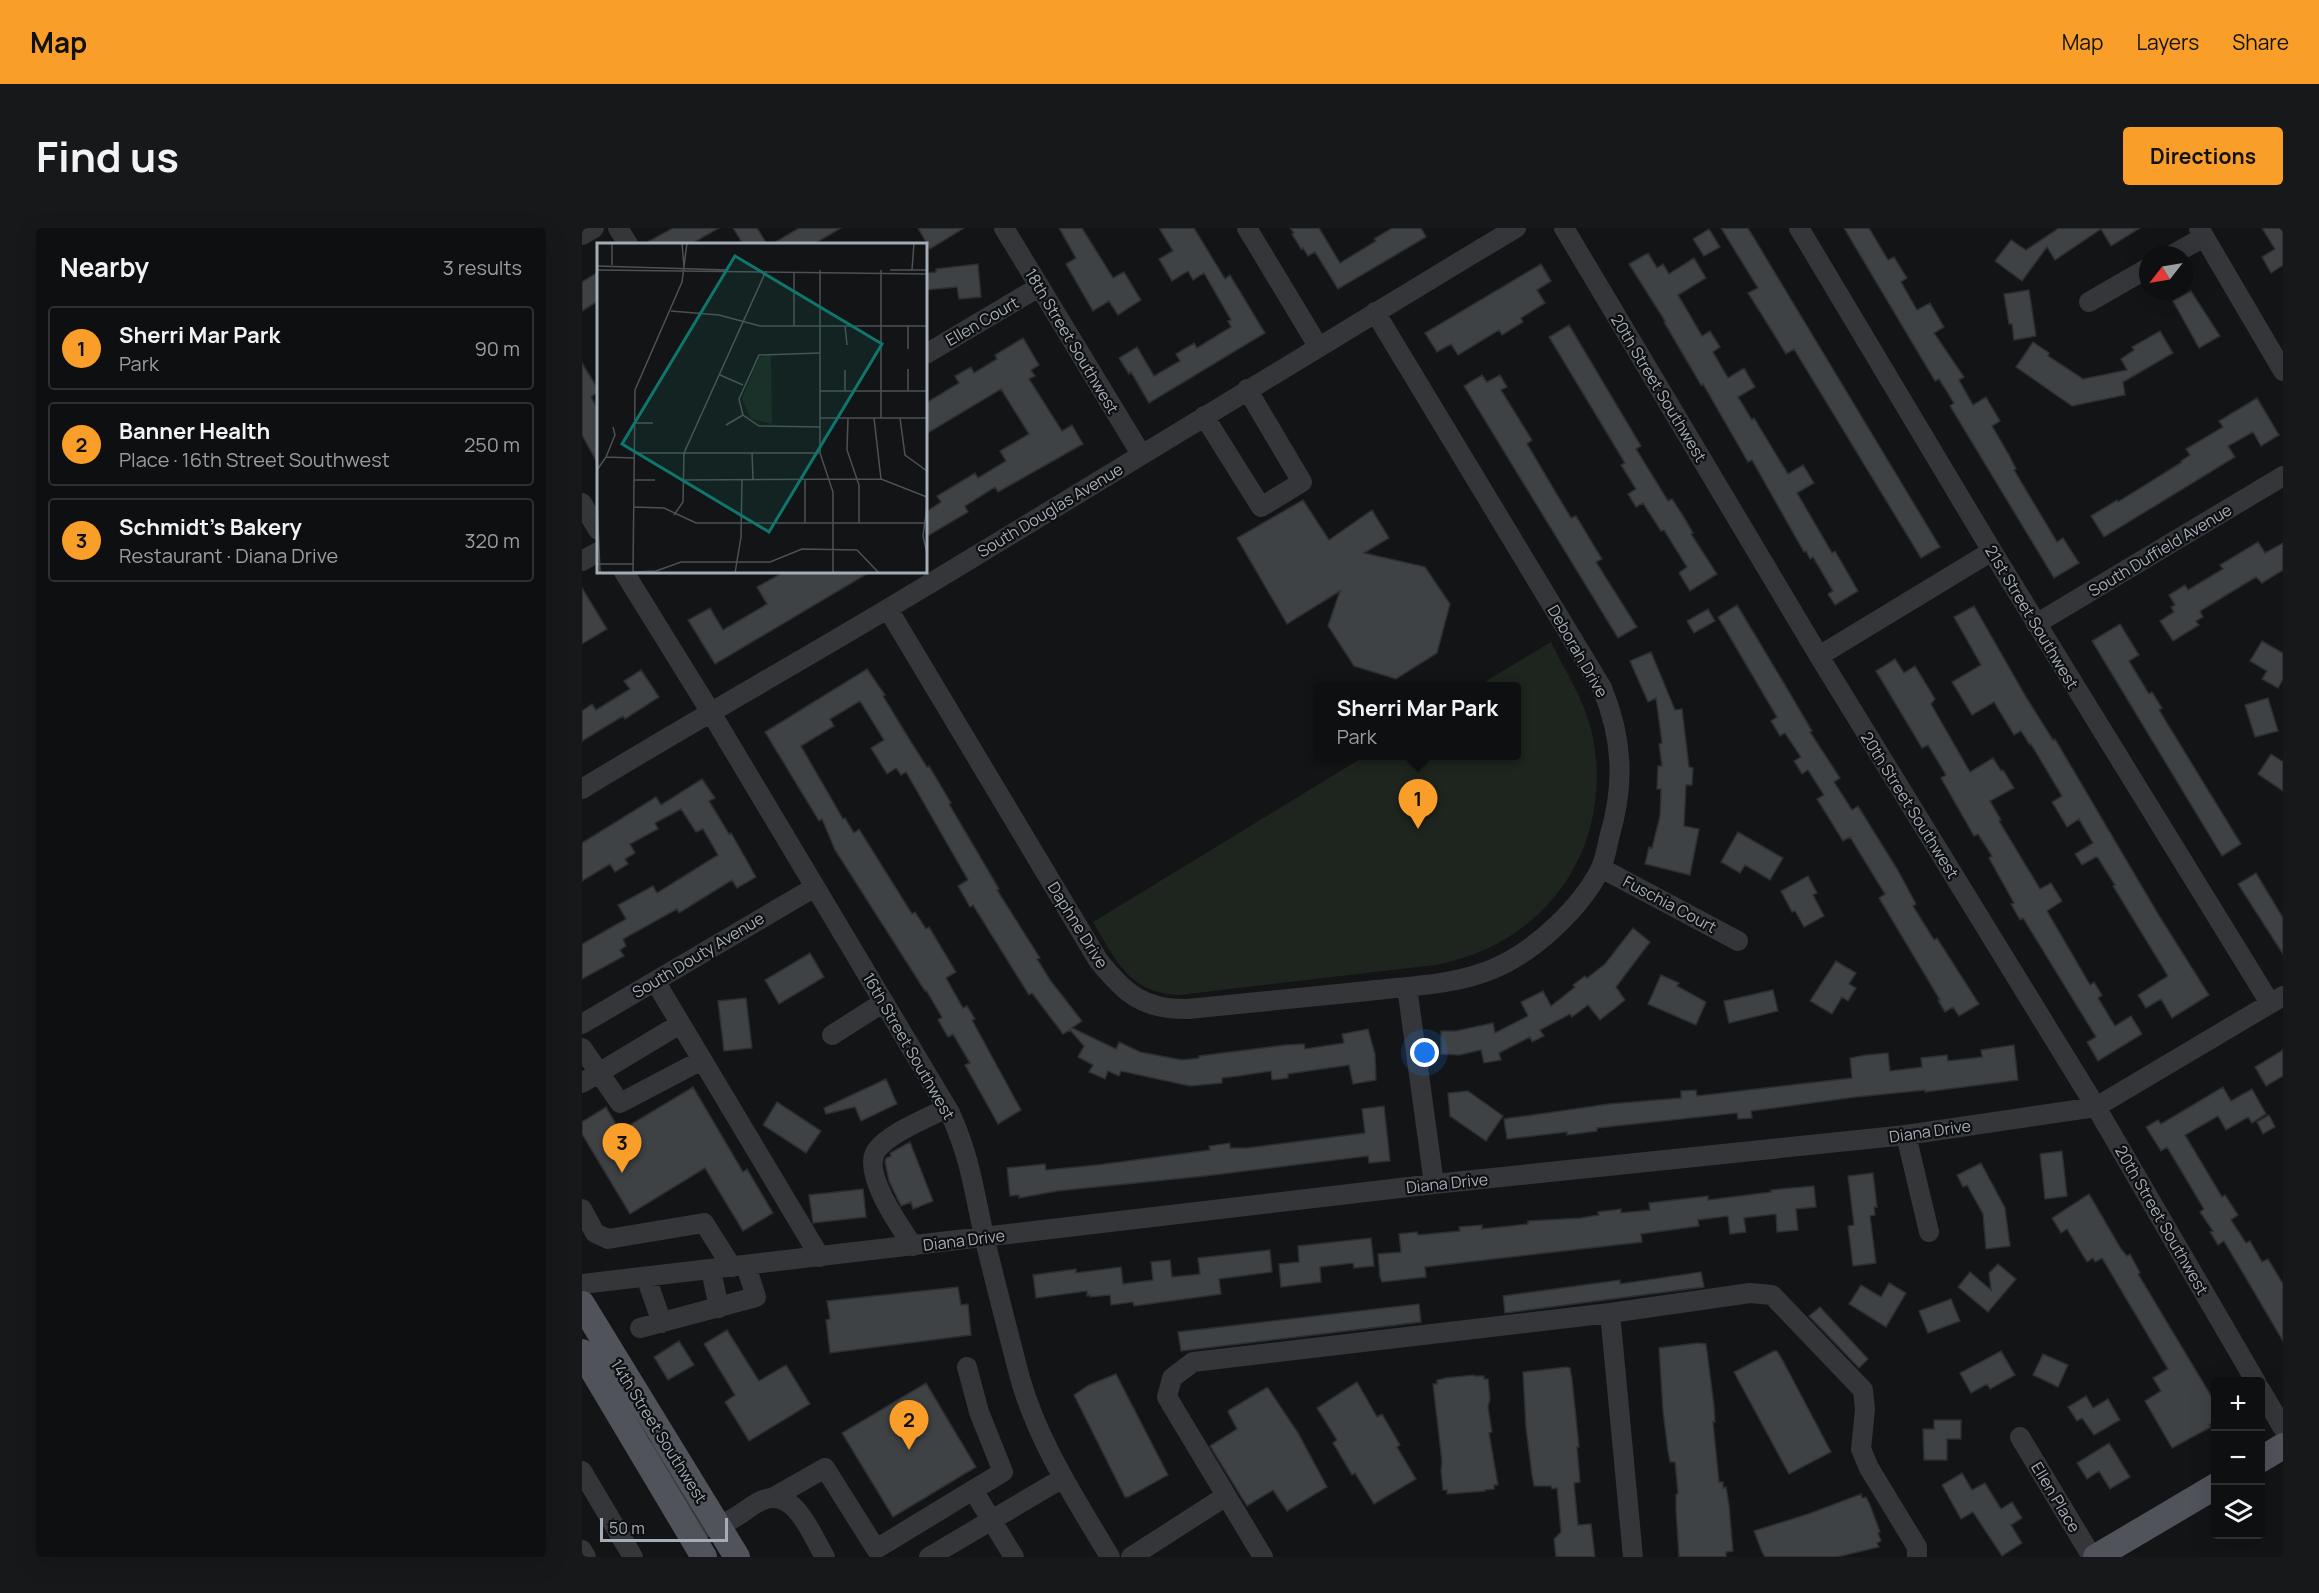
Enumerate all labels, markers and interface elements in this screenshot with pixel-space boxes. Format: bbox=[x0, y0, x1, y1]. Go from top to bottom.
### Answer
text: Map bbox=[30, 23, 87, 61]
text: Map bbox=[2062, 28, 2103, 56]
text: Layers bbox=[2136, 28, 2199, 56]
text: Share bbox=[2232, 28, 2289, 56]
text: Find us bbox=[36, 127, 179, 185]
button: Directions bbox=[2123, 127, 2283, 185]
inset map bbox=[597, 243, 927, 573]
north arrow bbox=[2139, 246, 2193, 300]
text: Nearby bbox=[60, 249, 149, 285]
text: 3 results bbox=[443, 254, 522, 281]
street label: 18th Street Southwest bbox=[1020, 264, 1124, 418]
street label: Ellen Court bbox=[941, 291, 1023, 351]
street label: 20th Street Southwest bbox=[1606, 310, 1712, 466]
text: Sherri Mar Park bbox=[119, 320, 280, 350]
text: 1 bbox=[77, 335, 86, 362]
text: 90 m bbox=[474, 335, 520, 362]
text: Park bbox=[119, 350, 159, 377]
text: Banner Health bbox=[119, 416, 270, 446]
text: 2 bbox=[76, 431, 87, 458]
text: 250 m bbox=[464, 431, 520, 458]
text: Place · 16th Street Southwest bbox=[119, 446, 390, 473]
street label: South Douglas Avenue bbox=[973, 458, 1127, 562]
street label: South Duffield Avenue bbox=[2084, 499, 2236, 601]
text: Schmidt's Bakery bbox=[119, 512, 302, 542]
text: 3 bbox=[76, 527, 87, 554]
text: 320 m bbox=[464, 527, 520, 554]
street label: 21st Street Southwest bbox=[1980, 541, 2084, 693]
text: Restaurant · Diana Drive bbox=[119, 542, 338, 569]
street label: Deborah Drive bbox=[1543, 601, 1613, 701]
popup bbox=[1314, 682, 1521, 760]
text: Sherri Mar Park bbox=[1337, 693, 1498, 723]
text: Park bbox=[1337, 723, 1377, 750]
street label: 20th Street Southwest bbox=[1856, 727, 1964, 883]
pin: 1 bbox=[1398, 780, 1438, 829]
street label: Fuschia Court bbox=[1619, 870, 1721, 938]
street label: Daphne Drive bbox=[1043, 878, 1113, 972]
street label: South Douty Avenue bbox=[628, 907, 768, 1003]
street label: 16th Street Southwest bbox=[858, 968, 960, 1124]
your location bbox=[1410, 1038, 1439, 1067]
street label: Diana Drive bbox=[1888, 1114, 1972, 1148]
pin: 3 bbox=[602, 1124, 642, 1173]
street label: 20th Street Southwest bbox=[2110, 1141, 2214, 1299]
street label: Diana Drive bbox=[1405, 1168, 1489, 1198]
street label: Diana Drive bbox=[922, 1224, 1006, 1256]
street label: 14th Street Southwest bbox=[606, 1355, 712, 1507]
map controls bbox=[2211, 1377, 2265, 1539]
button: + bbox=[2211, 1377, 2265, 1431]
pin: 2 bbox=[890, 1400, 928, 1450]
button: − bbox=[2211, 1431, 2265, 1485]
street label: Ellen Place bbox=[2026, 1458, 2086, 1536]
button: layers bbox=[2211, 1485, 2265, 1539]
scale bar bbox=[600, 1515, 728, 1542]
text: 50 m bbox=[609, 1517, 645, 1539]

